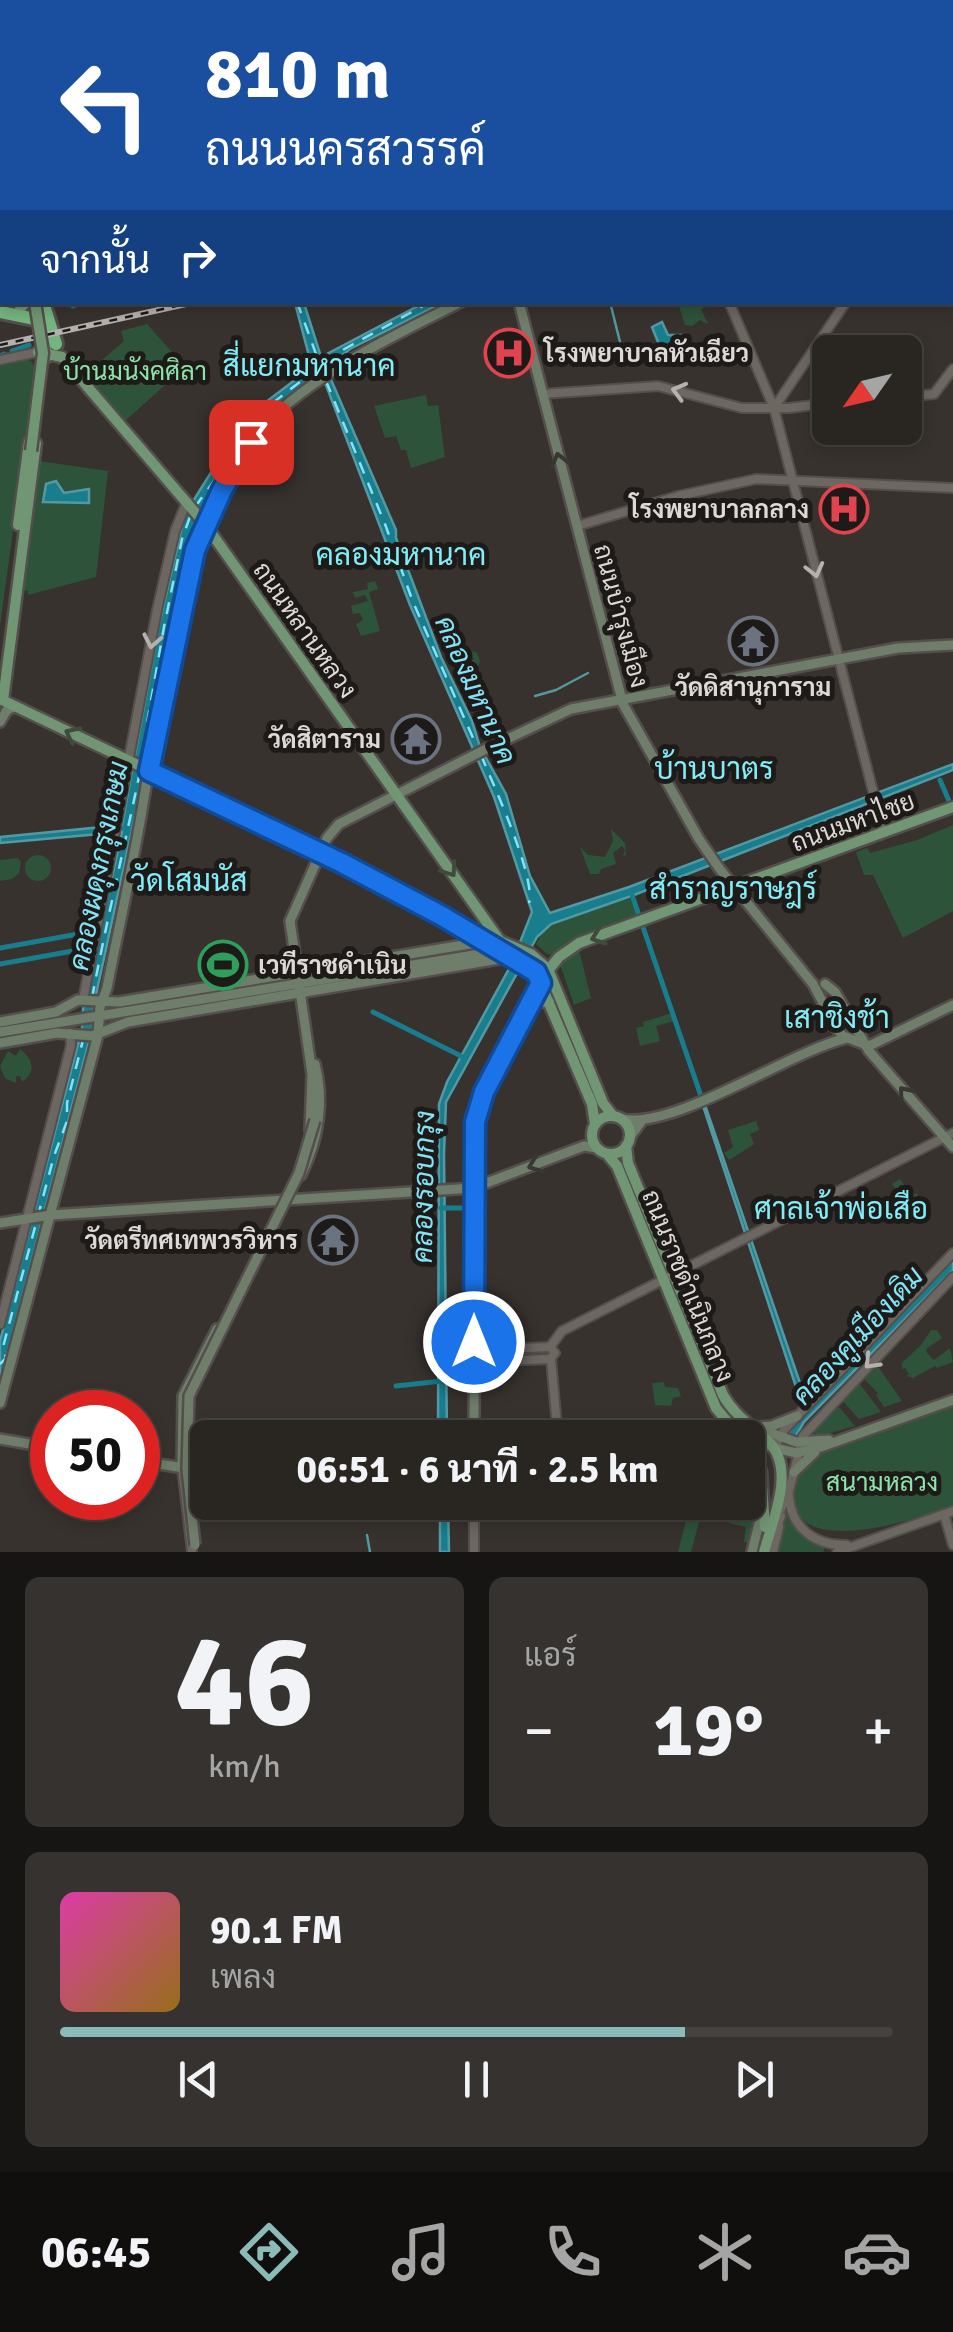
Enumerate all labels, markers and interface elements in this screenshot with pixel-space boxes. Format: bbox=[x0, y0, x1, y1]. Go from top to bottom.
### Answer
text: 810 m bbox=[205, 31, 390, 117]
icon: left bbox=[40, 40, 170, 170]
text: ถนนนครสวรรค์ bbox=[205, 123, 486, 178]
icon: right bbox=[170, 230, 225, 285]
text: จากนั้น bbox=[40, 237, 150, 284]
hospital icon: โรงพยาบาลหัวเฉียว bbox=[483, 327, 535, 379]
north arrow bbox=[812, 335, 922, 445]
map controls bbox=[812, 335, 922, 445]
place label: โรงพยาบาลหัวเฉียว bbox=[542, 336, 749, 369]
district label: สี่แยกมหานาค bbox=[222, 340, 396, 385]
park label: บ้านมนังคศิลา bbox=[63, 355, 207, 387]
one-way arrow bbox=[671, 382, 688, 403]
pin bbox=[209, 400, 294, 485]
icon: arrive bbox=[224, 415, 279, 470]
one-way arrow bbox=[550, 452, 571, 469]
hospital icon: โรงพยาบาลกลาง bbox=[818, 483, 870, 535]
place label: โรงพยาบาลกลาง bbox=[628, 492, 809, 525]
district label: คลองมหานาค bbox=[316, 537, 486, 574]
street label: ถนนบำรุงเมือง bbox=[585, 541, 656, 692]
street label: ถนนหลานหลวง bbox=[247, 556, 363, 704]
one-way arrow bbox=[803, 561, 824, 578]
water label: คลองมหานาค bbox=[427, 610, 523, 770]
temple icon: วัดดิสานุการาม bbox=[727, 615, 779, 667]
one-way arrow bbox=[142, 632, 163, 649]
place label: วัดดิสานุการาม bbox=[675, 672, 831, 705]
temple icon: วัดสิตาราม bbox=[390, 713, 442, 765]
place label: วัดสิตาราม bbox=[268, 724, 381, 755]
one-way arrow bbox=[64, 726, 82, 746]
district label: บ้านบาตร bbox=[654, 748, 774, 788]
water label: คลองผดุงกรุงเกษม bbox=[62, 759, 138, 974]
street label: ถนนมหาไชย bbox=[787, 784, 919, 859]
one-way arrow bbox=[438, 858, 456, 877]
district label: วัดโสมนัส bbox=[131, 861, 247, 900]
district label: สำราญราษฎร์ bbox=[649, 869, 817, 909]
one-way arrow bbox=[590, 925, 607, 946]
sports icon: เวทีราชดำเนิน bbox=[197, 939, 249, 991]
place label: เวทีราชดำเนิน bbox=[258, 950, 407, 981]
district label: เสาชิงช้า bbox=[784, 997, 890, 1037]
one-way arrow bbox=[898, 1087, 916, 1105]
water label: คลองรอบกรุง bbox=[406, 1110, 444, 1264]
one-way arrow bbox=[527, 1153, 545, 1173]
street label: ถนนราชดำเนินกลาง bbox=[635, 1185, 741, 1387]
district label: ศาลเจ้าพ่อเสือ bbox=[754, 1188, 928, 1228]
temple icon: วัดตรีทศเทพวรวิหาร bbox=[307, 1214, 359, 1266]
place label: วัดตรีทศเทพวรวิหาร bbox=[84, 1225, 298, 1256]
water label: คลองคูเมืองเดิม bbox=[784, 1258, 932, 1414]
position arrow bbox=[422, 1290, 526, 1394]
one-way arrow bbox=[865, 1351, 883, 1369]
speed limit sign: 50 bbox=[30, 1390, 160, 1520]
text: 06:51 · 6 นาที · 2.5 km bbox=[296, 1446, 659, 1493]
park label: สนามหลวง bbox=[826, 1467, 938, 1498]
text: 46 bbox=[174, 1602, 315, 1762]
text: แอร์ bbox=[524, 1636, 577, 1675]
text: 19° bbox=[653, 1684, 764, 1777]
text: − bbox=[524, 1697, 554, 1765]
text: + bbox=[863, 1697, 893, 1765]
text: km/h bbox=[208, 1747, 281, 1786]
text: 90.1 FM bbox=[210, 1907, 343, 1954]
text: เพลง bbox=[210, 1958, 276, 1997]
icon: previous bbox=[171, 2052, 226, 2107]
icon: pause bbox=[449, 2052, 504, 2107]
icon: next bbox=[727, 2052, 782, 2107]
icon: directions bbox=[234, 2217, 304, 2287]
icon: music bbox=[386, 2217, 456, 2287]
icon: phone bbox=[538, 2217, 608, 2287]
icon: climate bbox=[690, 2217, 760, 2287]
icon: car bbox=[842, 2217, 912, 2287]
text: 06:45 bbox=[41, 2225, 151, 2280]

